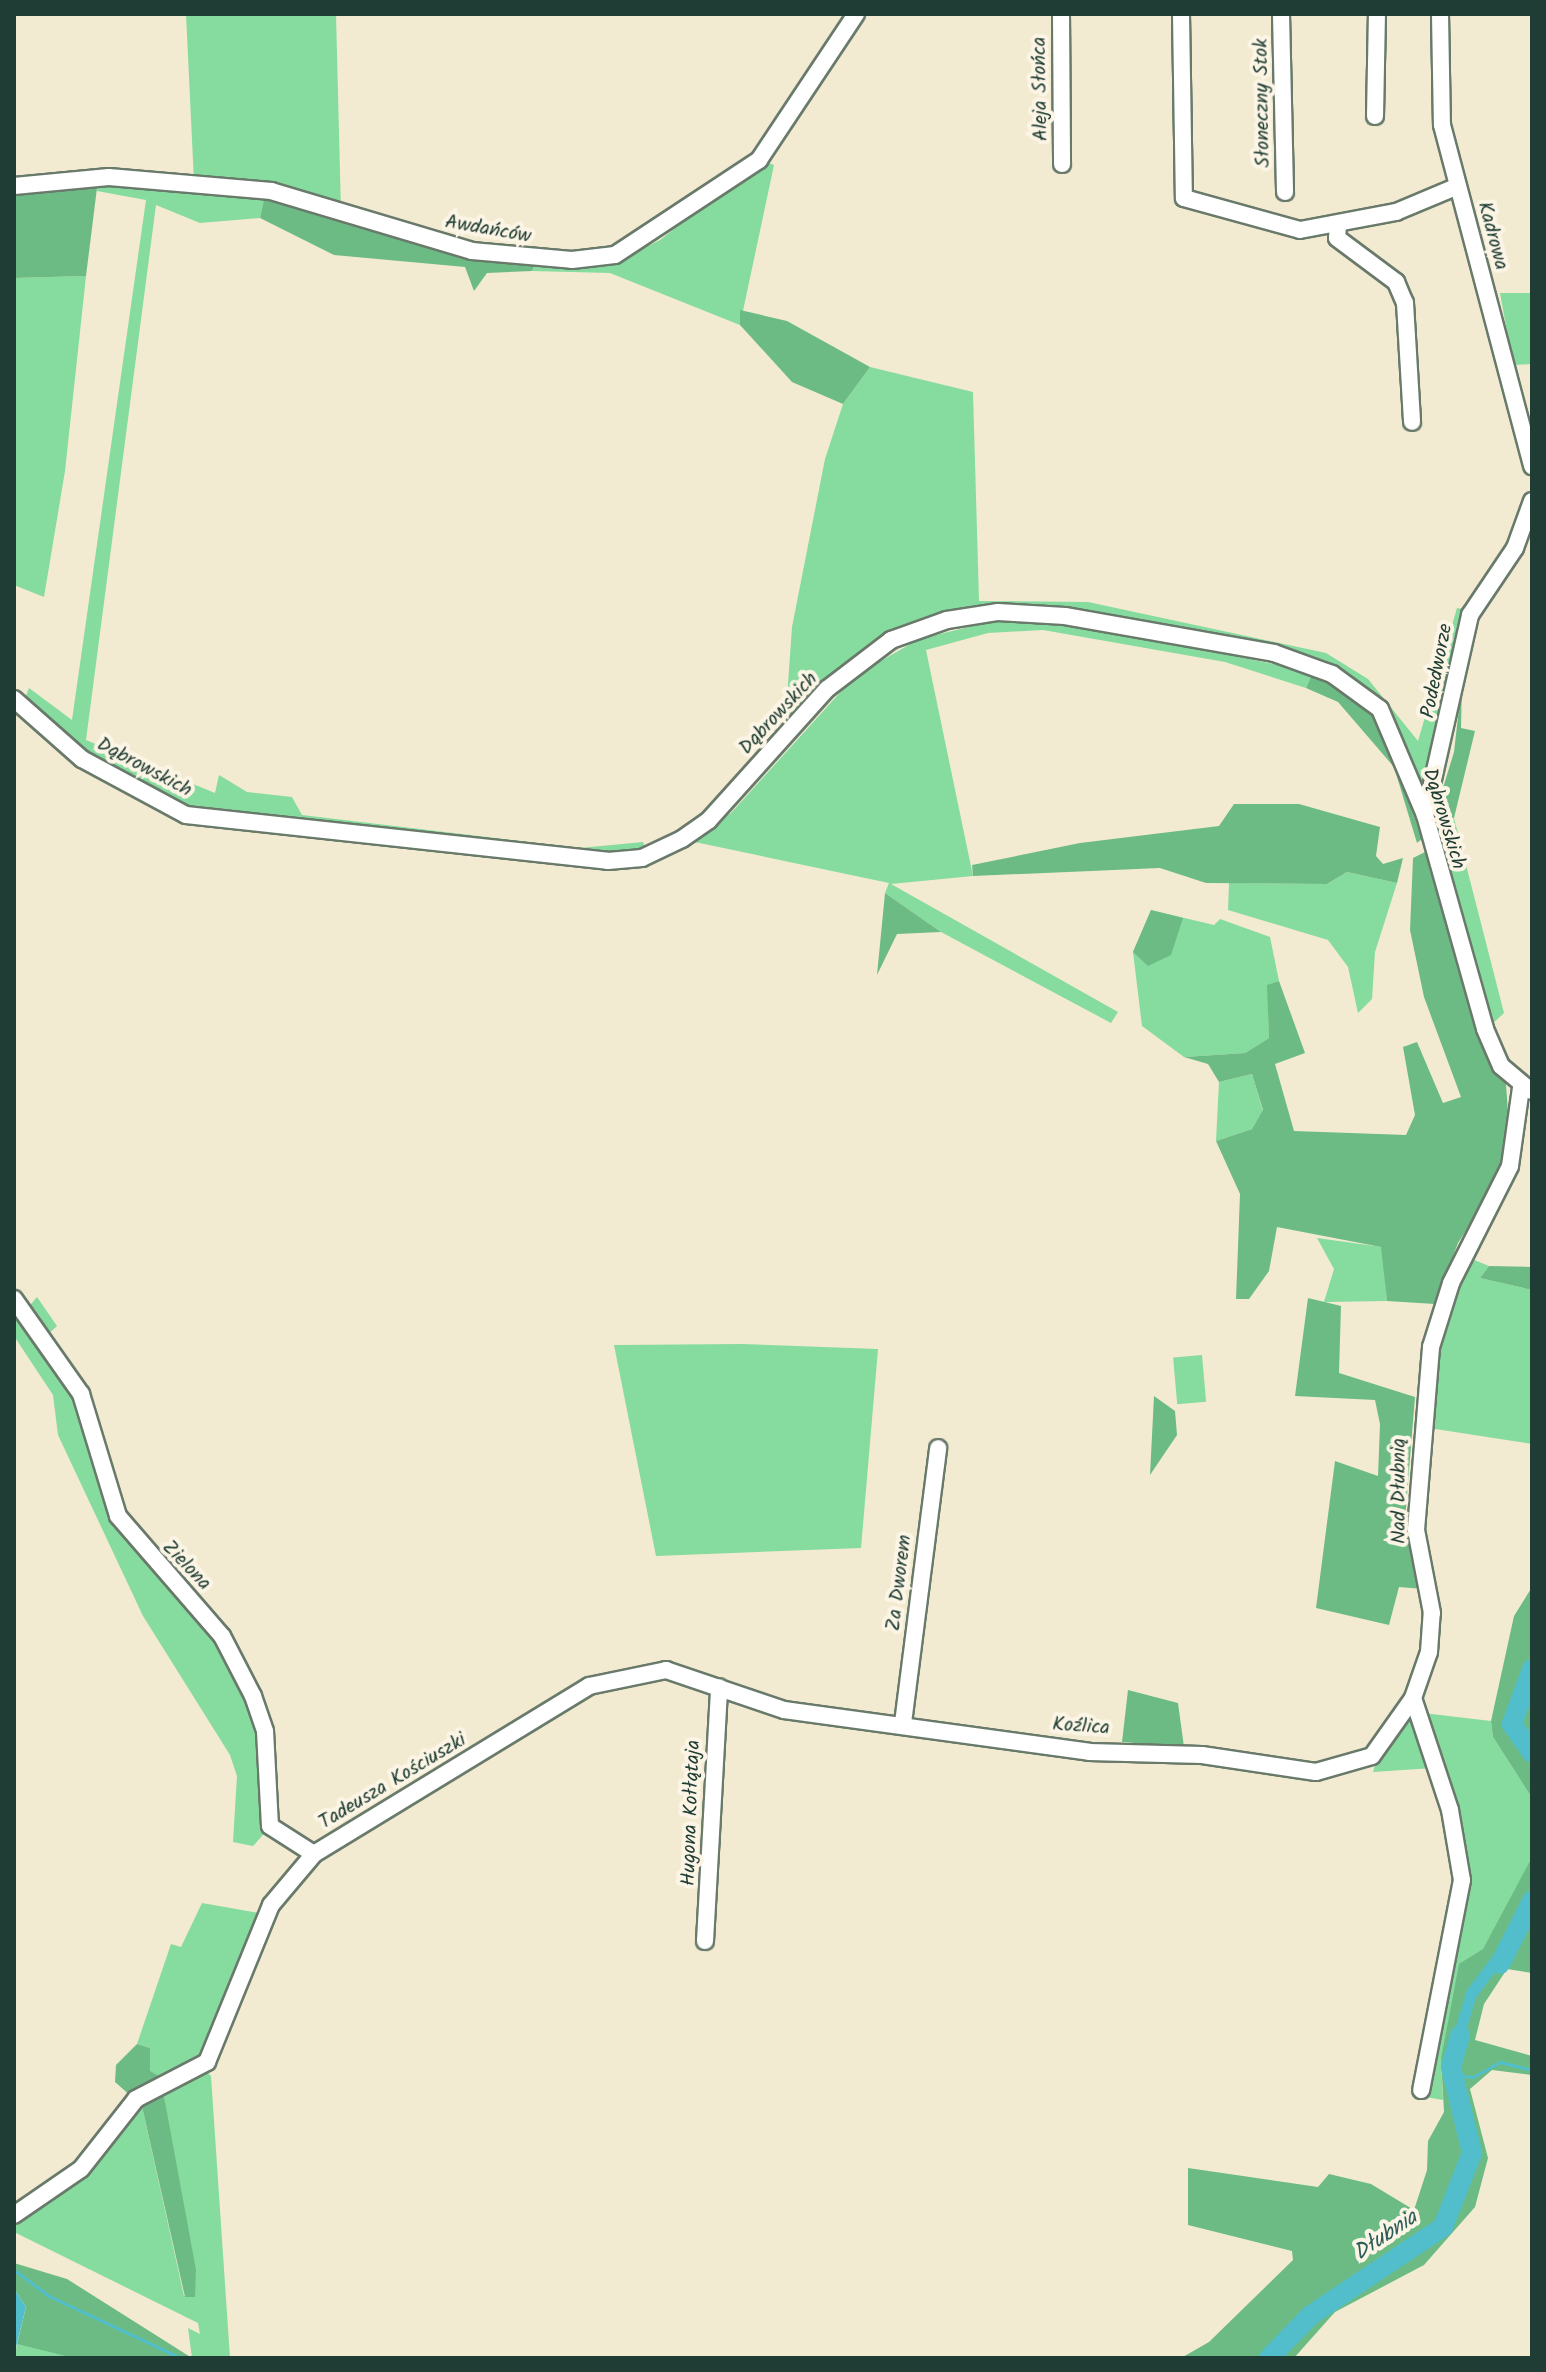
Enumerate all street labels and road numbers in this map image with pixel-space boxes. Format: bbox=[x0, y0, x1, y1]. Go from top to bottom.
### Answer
street label: Aleja Słońca bbox=[1028, 37, 1054, 141]
street label: Słoneczny Stok bbox=[1250, 38, 1276, 168]
street label: Kadrowa bbox=[1471, 199, 1513, 273]
street label: Awdańców bbox=[443, 211, 533, 249]
street label: Podedworze bbox=[1417, 622, 1459, 720]
street label: Dąbrowskich bbox=[735, 668, 823, 760]
street label: Dąbrowskich bbox=[92, 733, 196, 803]
street label: Dąbrowskich bbox=[1416, 766, 1470, 872]
street label: Nad Dłubnią bbox=[1388, 1438, 1412, 1544]
street label: Za Dworem bbox=[882, 1534, 918, 1632]
street label: Zielona bbox=[156, 1536, 216, 1596]
street label: Koźlica bbox=[1052, 1713, 1110, 1741]
street label: Tadeusza Kościuszki bbox=[315, 1729, 471, 1835]
street label: Hugona Kołłątaja bbox=[677, 1740, 707, 1886]

